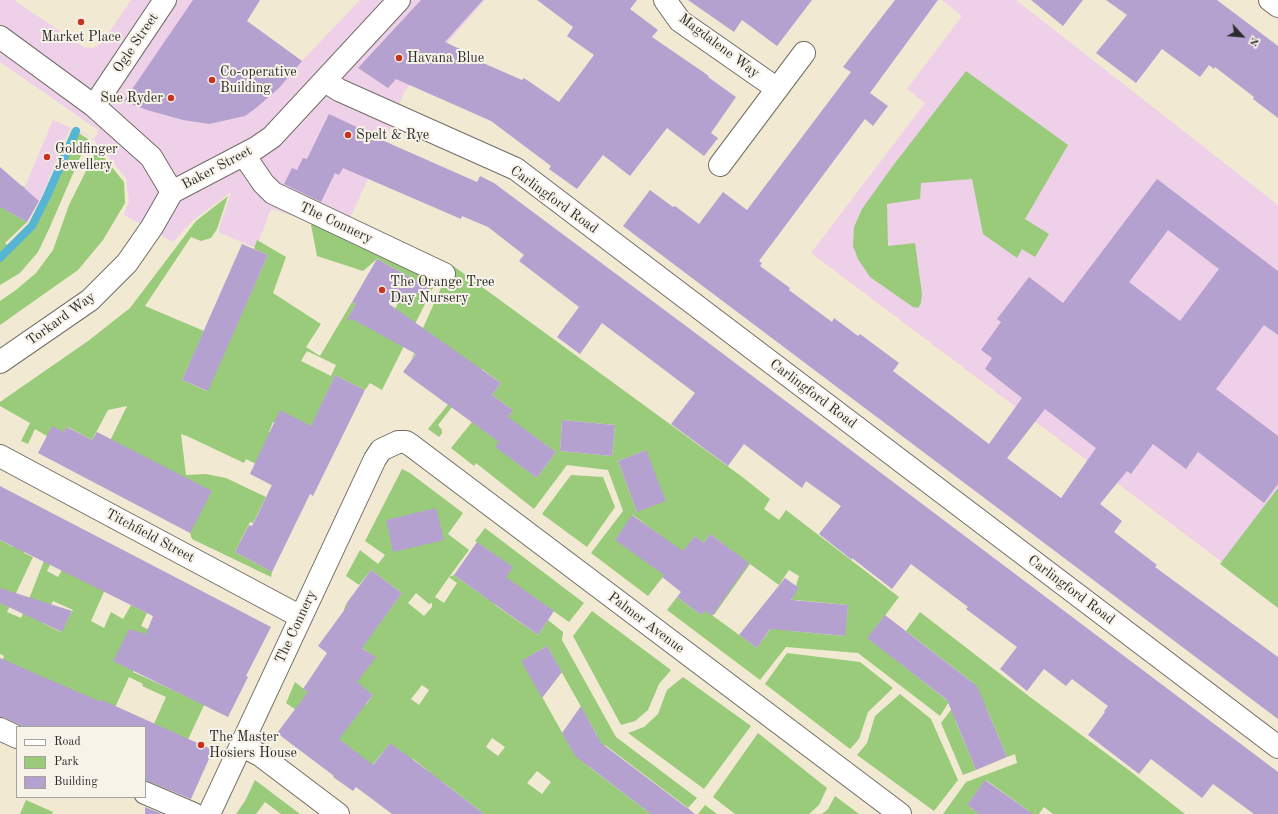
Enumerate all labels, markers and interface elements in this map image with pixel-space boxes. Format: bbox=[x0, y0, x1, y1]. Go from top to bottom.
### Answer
street label: Ogle Street bbox=[110, 10, 162, 76]
street label: Magdalene Way bbox=[675, 10, 763, 82]
north arrow bbox=[1222, 16, 1262, 56]
marker: Market Place bbox=[76, 17, 86, 27]
place label: Market Place bbox=[41, 29, 121, 45]
text: N bbox=[1246, 35, 1260, 48]
place label: Havana Blue bbox=[407, 50, 484, 66]
marker: Havana Blue bbox=[394, 53, 404, 63]
place label: Co-operative Building bbox=[220, 64, 297, 96]
marker: Co-operative Building bbox=[207, 75, 217, 85]
place label: Sue Ryder bbox=[100, 90, 163, 106]
marker: Sue Ryder bbox=[166, 93, 176, 103]
place label: Spelt & Rye bbox=[356, 127, 429, 143]
marker: Spelt & Rye bbox=[343, 130, 353, 140]
place label: Goldfinger Jewellery bbox=[55, 141, 118, 174]
street label: Baker Street bbox=[179, 142, 255, 194]
marker: Goldfinger Jewellery bbox=[42, 152, 52, 162]
street label: Carlingford Road bbox=[507, 163, 601, 237]
street label: The Connery bbox=[297, 199, 375, 247]
place label: The Orange Tree Day Nursery bbox=[390, 274, 495, 306]
marker: The Orange Tree Day Nursery bbox=[377, 285, 387, 295]
street label: Torkard Way bbox=[23, 288, 99, 350]
street label: Carlingford Road bbox=[766, 356, 860, 432]
street label: Titchfield Street bbox=[103, 505, 197, 567]
street label: Carlingford Road bbox=[1024, 552, 1118, 628]
street label: The Connery bbox=[272, 588, 320, 666]
street label: Palmer Avenue bbox=[604, 589, 688, 657]
legend bbox=[16, 726, 146, 798]
place label: The Master Hosiers House bbox=[209, 729, 297, 762]
text: Road bbox=[54, 736, 81, 748]
marker: The Master Hosiers House bbox=[196, 740, 206, 750]
text: Park bbox=[54, 756, 79, 768]
text: Building bbox=[54, 776, 98, 788]

